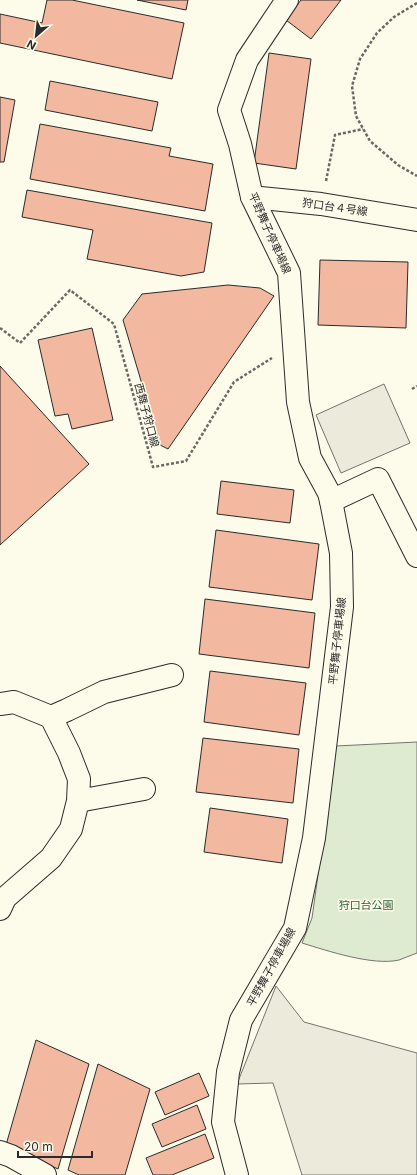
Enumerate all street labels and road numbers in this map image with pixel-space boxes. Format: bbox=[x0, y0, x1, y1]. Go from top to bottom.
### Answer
street label: 平野舞子停車場線 bbox=[246, 190, 294, 276]
street label: 狩口台４号線 bbox=[301, 195, 369, 219]
street label: 西舞子狩口線 bbox=[132, 381, 162, 449]
street label: 平野舞子停車場線 bbox=[325, 597, 349, 685]
street label: 平野舞子停車場線 bbox=[244, 925, 298, 1009]

